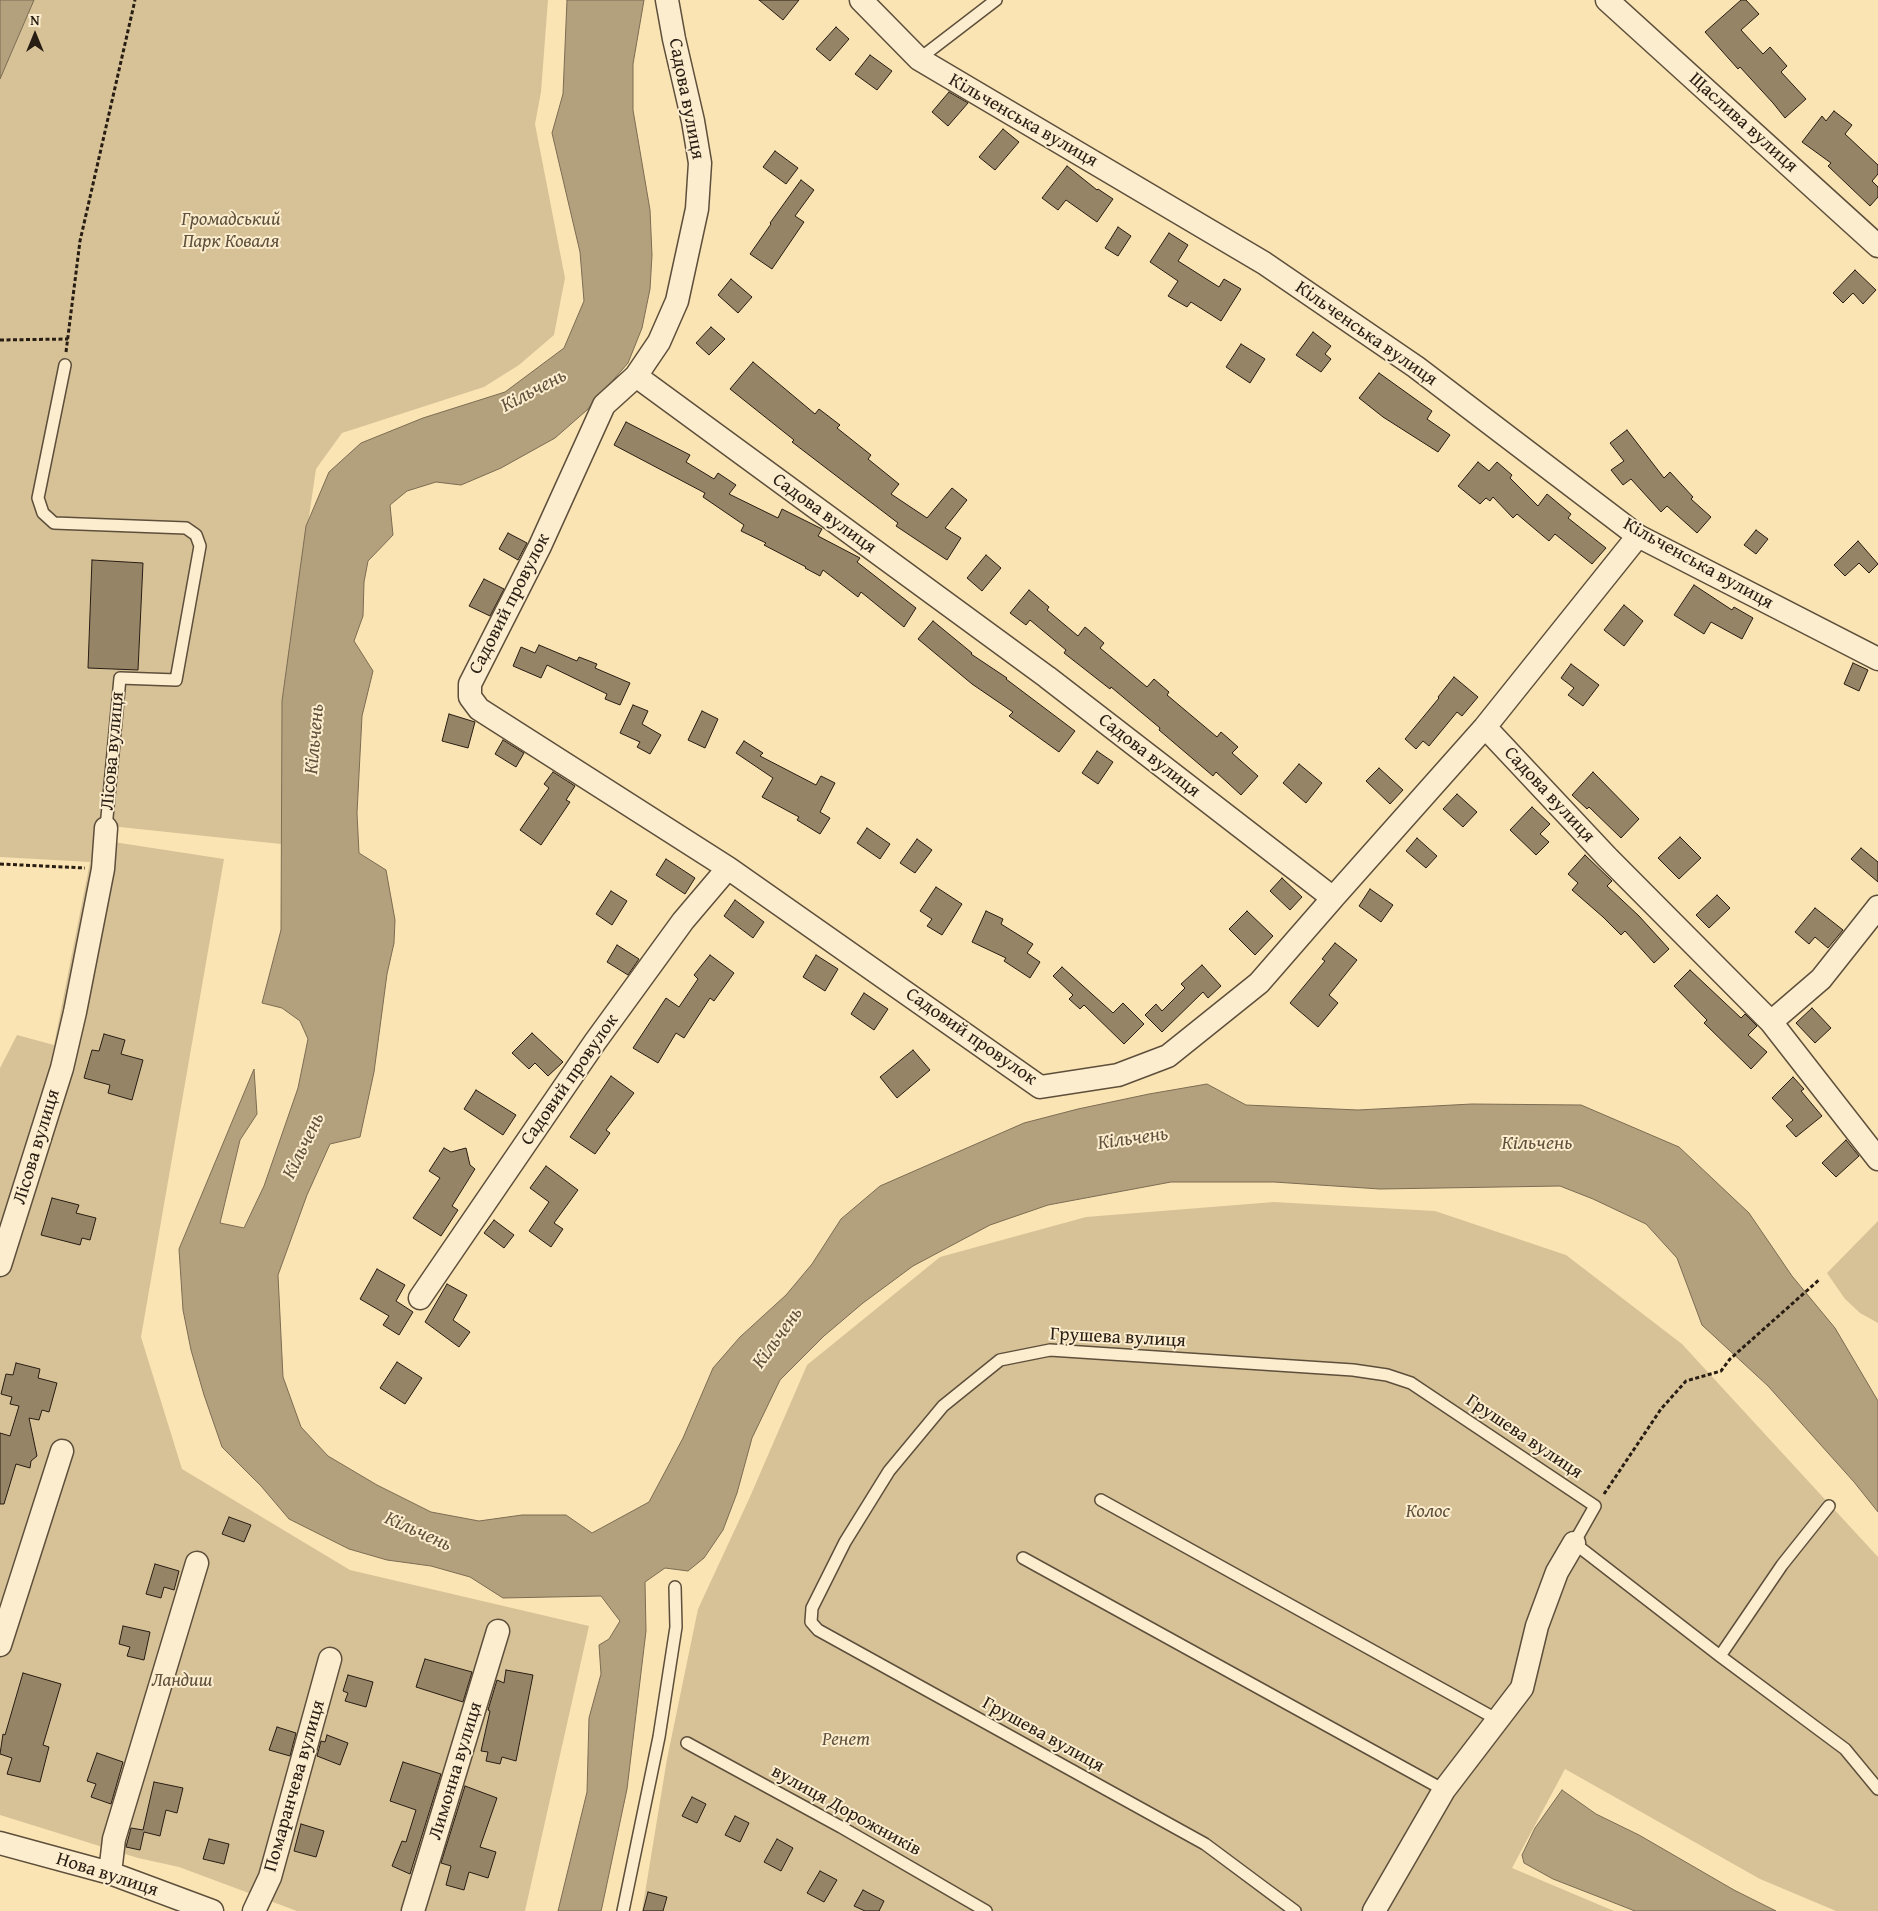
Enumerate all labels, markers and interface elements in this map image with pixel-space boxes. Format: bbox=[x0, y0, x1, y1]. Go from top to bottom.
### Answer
north arrow bbox=[10, 10, 60, 60]
text: N bbox=[30, 10, 40, 30]
street label: Садова вулиця bbox=[663, 36, 709, 162]
street label: Щаслива вулиця bbox=[1684, 68, 1802, 178]
street label: Кільченська вулиця bbox=[944, 69, 1102, 173]
park label: Громадський Парк Коваля bbox=[181, 209, 281, 253]
street label: Кільченська вулиця bbox=[1291, 276, 1441, 392]
water label: Кільчень bbox=[497, 364, 571, 418]
street label: Садова вулиця bbox=[768, 469, 880, 559]
street label: Кільченська вулиця bbox=[1619, 513, 1777, 615]
street label: Садовий провулок bbox=[465, 530, 555, 678]
street label: Лісова вулиця bbox=[96, 691, 130, 811]
water label: Кільчень bbox=[300, 703, 330, 775]
street label: Садова вулиця bbox=[1094, 709, 1204, 803]
street label: Садова вулиця bbox=[1499, 742, 1599, 848]
street label: Садовий провулок bbox=[901, 983, 1041, 1091]
street label: Садовий провулок bbox=[516, 1010, 624, 1150]
street label: Лісова вулиця bbox=[9, 1087, 65, 1207]
water label: Кільчень bbox=[278, 1109, 330, 1183]
water label: Кільчень bbox=[1096, 1122, 1170, 1156]
water label: Кільчень bbox=[1502, 1132, 1572, 1156]
water label: Кільчень bbox=[747, 1302, 809, 1374]
street label: Грушева вулиця bbox=[1049, 1323, 1187, 1353]
street label: Грушева вулиця bbox=[1461, 1390, 1587, 1484]
park label: Колос bbox=[1406, 1501, 1450, 1523]
water label: Кільчень bbox=[381, 1507, 455, 1557]
park label: Ландиш bbox=[151, 1670, 213, 1692]
street label: Грушева вулиця bbox=[978, 1692, 1108, 1778]
street label: Помаранчева вулиця bbox=[260, 1698, 330, 1874]
street label: Лимонна вулиця bbox=[424, 1699, 488, 1843]
park label: Ренет bbox=[822, 1729, 870, 1751]
street label: вулиця Дорожників bbox=[767, 1760, 925, 1862]
street label: Нова вулиця bbox=[53, 1848, 161, 1902]

